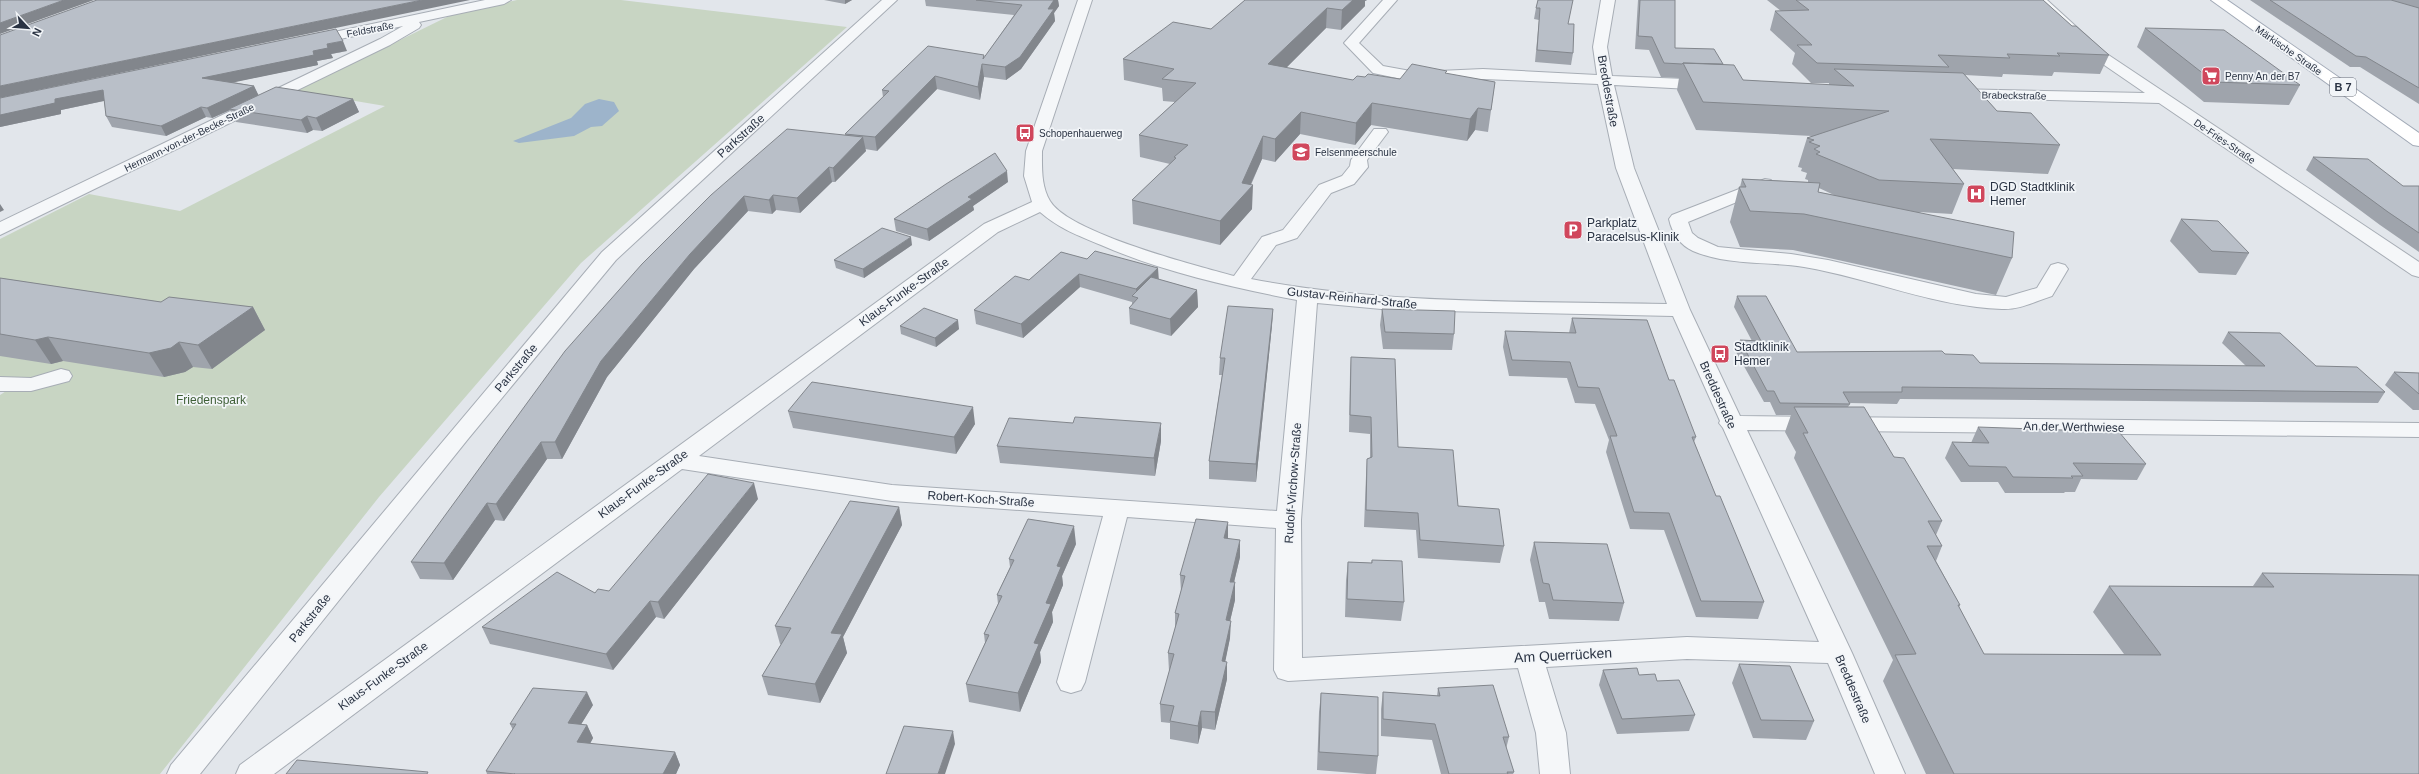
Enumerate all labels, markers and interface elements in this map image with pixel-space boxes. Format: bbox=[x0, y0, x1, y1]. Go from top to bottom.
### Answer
north arrow bbox=[8, 8, 48, 48]
street label: Feldstraße bbox=[346, 19, 395, 39]
street label: Märkische Straße bbox=[2253, 23, 2324, 78]
text: N bbox=[30, 26, 44, 39]
street label: Breddestraße bbox=[1595, 54, 1621, 128]
supermarket icon: Penny An der B7 bbox=[2200, 65, 2222, 87]
place label: Penny An der B7 bbox=[2225, 71, 2300, 82]
road number: B 7 bbox=[2330, 78, 2356, 96]
street label: Brabeckstraße bbox=[1981, 89, 2047, 102]
street label: Hermann-von-der-Becke-Straße bbox=[123, 101, 256, 174]
street label: Parkstraße bbox=[715, 111, 768, 161]
street label: De-Fries-Straße bbox=[2192, 117, 2258, 166]
bus stop icon: Schopenhauerweg bbox=[1014, 122, 1036, 144]
place label: Schopenhauerweg bbox=[1039, 128, 1122, 139]
school or university icon: Felsenmeerschule bbox=[1290, 141, 1312, 163]
place label: Felsenmeerschule bbox=[1315, 147, 1397, 158]
place label: DGD Stadtklinik Hemer bbox=[1990, 180, 2076, 208]
hospital icon: DGD Stadtklinik Hemer bbox=[1965, 183, 1987, 205]
place label: Parkplatz Paracelsus-Klinik bbox=[1587, 216, 1680, 244]
parking icon: Parkplatz Paracelsus-Klinik bbox=[1562, 219, 1584, 241]
street label: Klaus-Funke-Straße bbox=[856, 255, 952, 329]
street label: Gustav-Reinhard-Straße bbox=[1286, 284, 1418, 312]
place label: Stadtklinik Hemer bbox=[1734, 340, 1790, 368]
street label: Parkstraße bbox=[492, 341, 540, 395]
bus stop icon: Stadtklinik Hemer bbox=[1709, 343, 1731, 365]
street label: Breddestraße bbox=[1697, 359, 1739, 431]
park label: Friedenspark bbox=[176, 393, 247, 407]
street label: An der Werthwiese bbox=[2023, 419, 2125, 435]
street label: Rudolf-Virchow-Straße bbox=[1282, 422, 1304, 544]
street label: Klaus-Funke-Straße bbox=[595, 447, 691, 521]
street label: Robert-Koch-Straße bbox=[927, 488, 1035, 510]
street label: Parkstraße bbox=[286, 591, 334, 645]
street label: Klaus-Funke-Straße bbox=[335, 639, 431, 713]
street label: Am Querrücken bbox=[1514, 644, 1612, 666]
street label: Breddestraße bbox=[1832, 653, 1874, 725]

